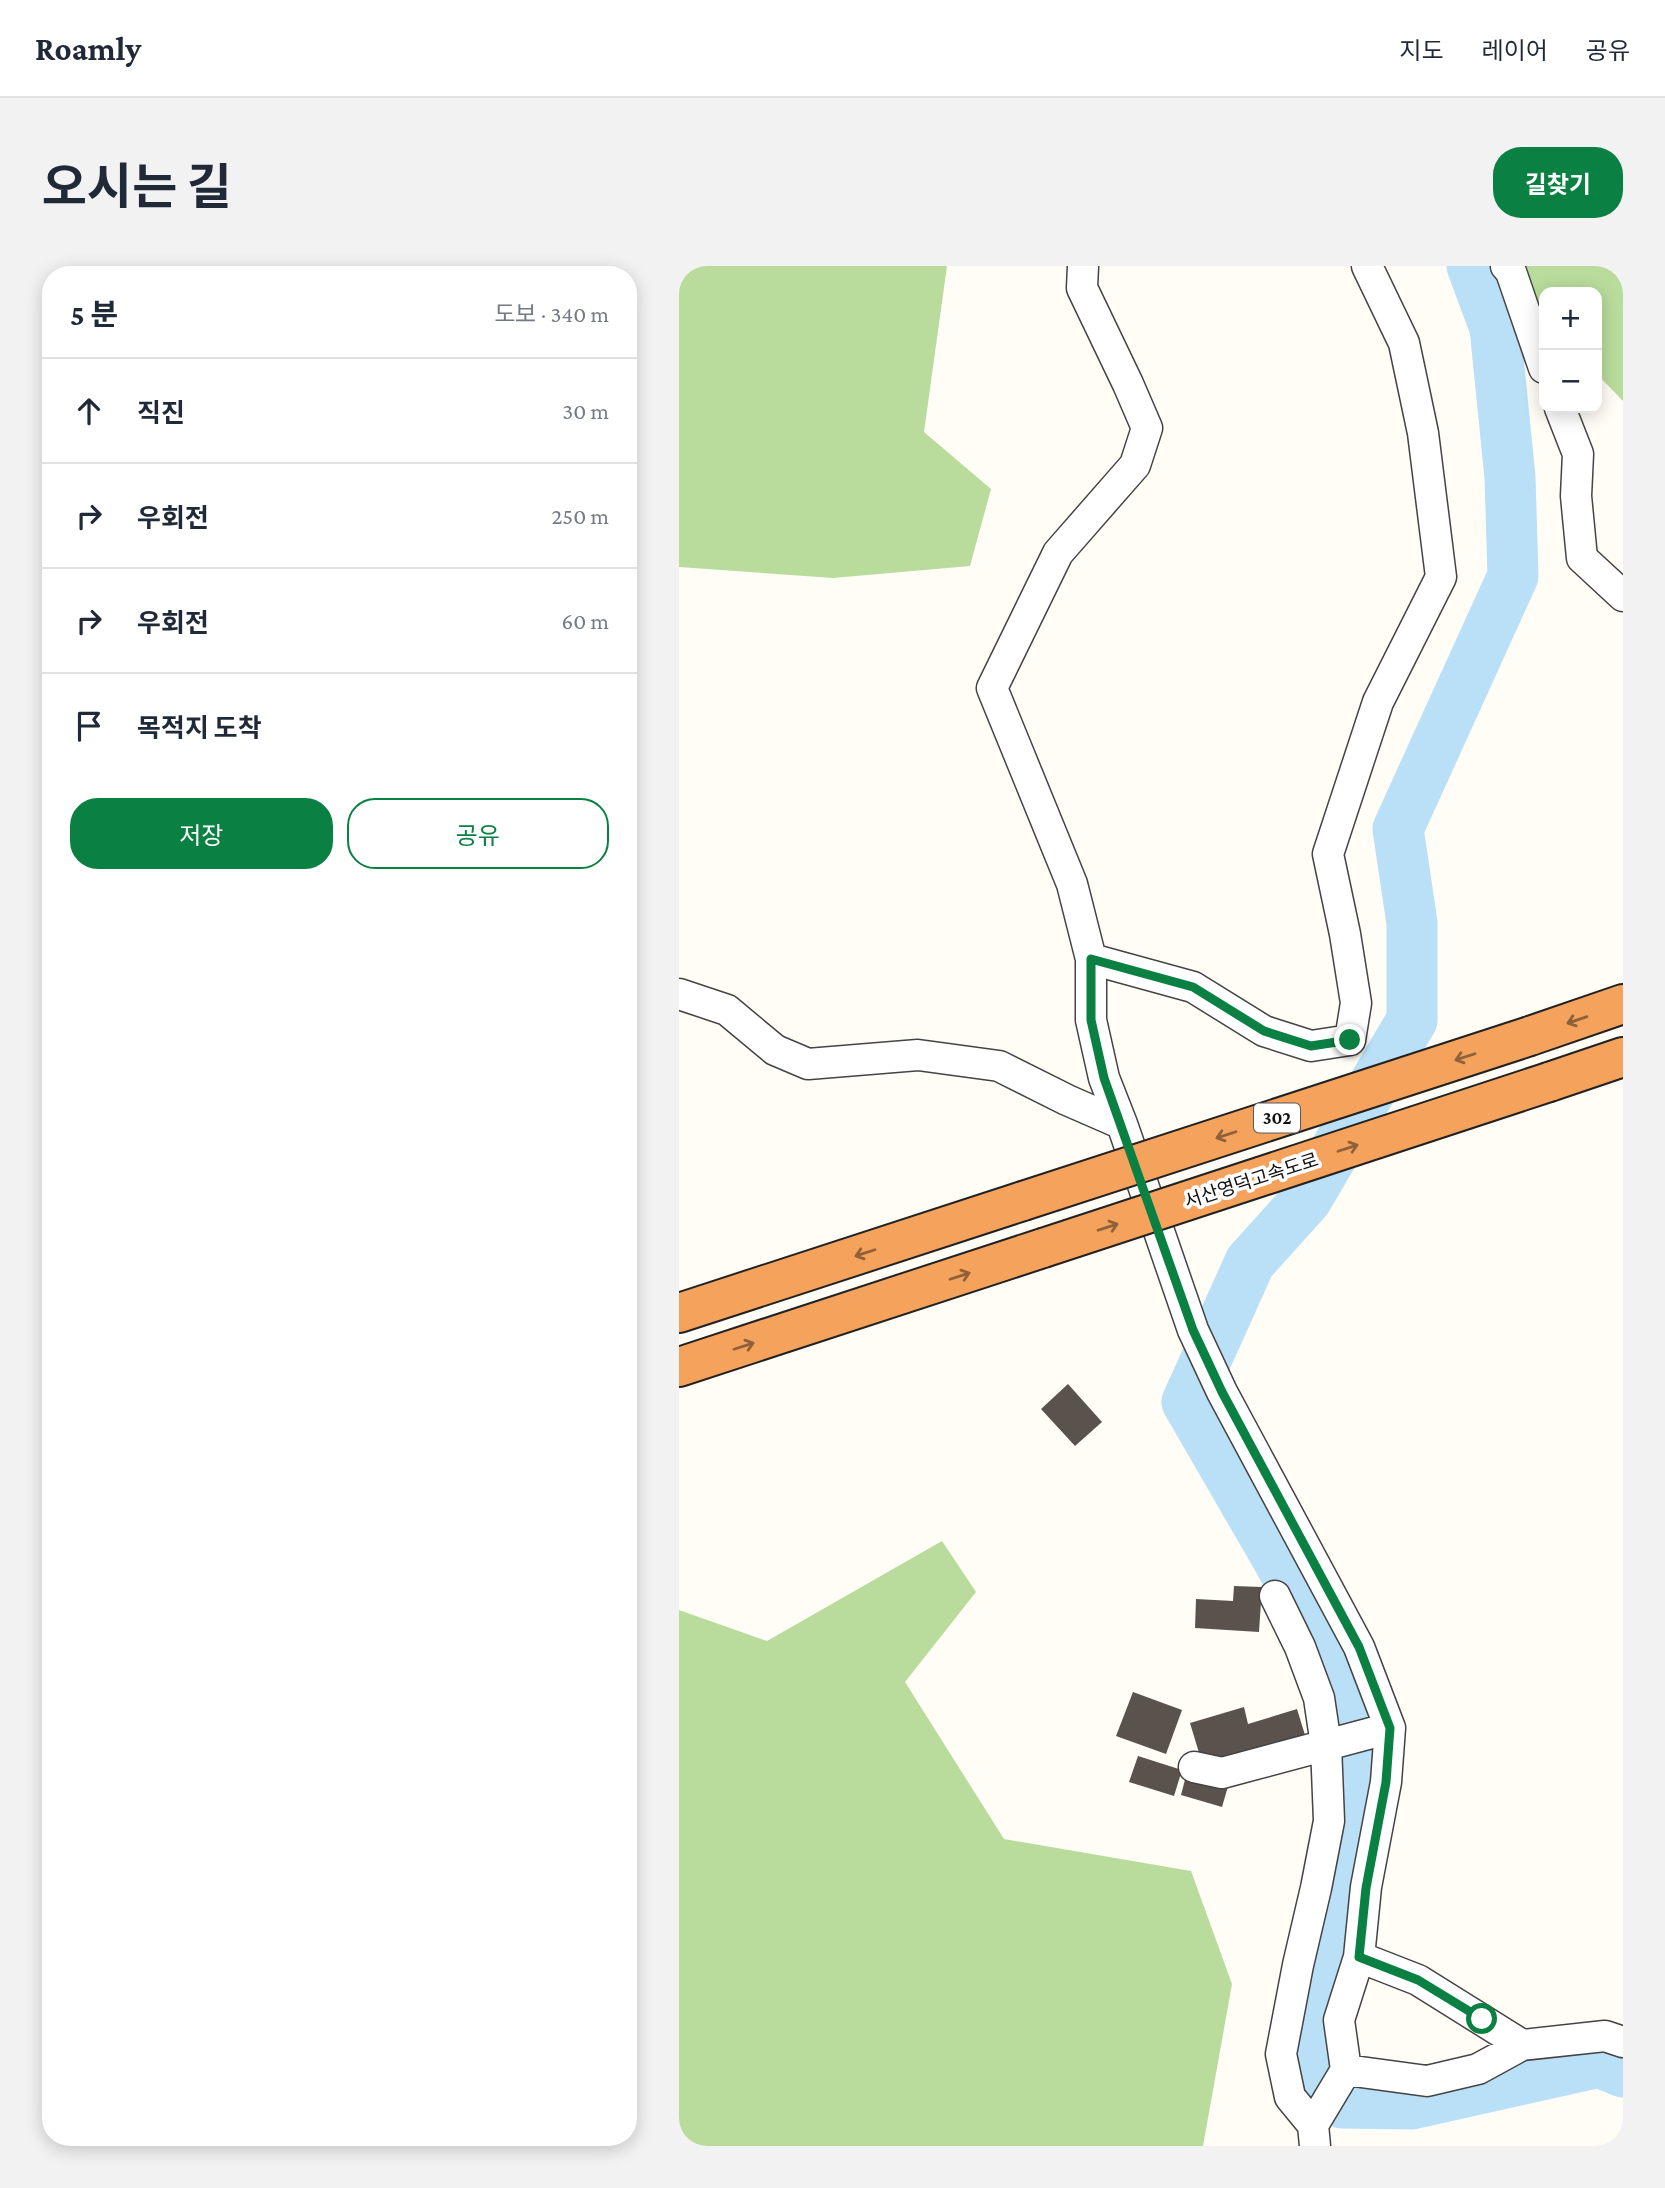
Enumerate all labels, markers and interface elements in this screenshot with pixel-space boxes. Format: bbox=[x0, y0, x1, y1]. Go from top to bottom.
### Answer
text: Roamly bbox=[35, 30, 141, 67]
text: 지도 bbox=[1399, 37, 1444, 64]
text: 레이어 bbox=[1482, 37, 1548, 64]
text: 공유 bbox=[1586, 37, 1630, 64]
button: 길찾기 bbox=[1493, 147, 1623, 218]
text: 오시는 길 bbox=[42, 160, 232, 215]
map controls bbox=[1539, 287, 1602, 413]
button: + bbox=[1539, 287, 1602, 350]
text: 5 분 bbox=[70, 298, 118, 331]
text: 도보 · 340 m bbox=[494, 301, 609, 327]
button: − bbox=[1539, 350, 1602, 413]
icon: ahead bbox=[70, 392, 108, 430]
text: 30 m bbox=[562, 398, 609, 424]
text: 직진 bbox=[137, 399, 185, 428]
icon: right bbox=[70, 497, 108, 535]
text: 250 m bbox=[551, 503, 609, 529]
text: 우회전 bbox=[137, 504, 209, 533]
icon: right bbox=[70, 602, 108, 640]
text: 60 m bbox=[562, 608, 609, 634]
text: 우회전 bbox=[137, 609, 209, 638]
icon: arrive bbox=[70, 707, 108, 745]
text: 목적지 도착 bbox=[137, 714, 262, 743]
button: 저장 bbox=[70, 798, 333, 869]
button: 공유 bbox=[347, 798, 609, 869]
one-way arrow bbox=[1566, 1015, 1588, 1027]
route end bbox=[1334, 1024, 1365, 1055]
one-way arrow bbox=[1455, 1052, 1477, 1064]
road number: 302 bbox=[1254, 1104, 1300, 1132]
one-way arrow bbox=[1215, 1130, 1237, 1142]
one-way arrow bbox=[1336, 1141, 1358, 1154]
street label: 서산영덕고속도로 bbox=[1181, 1149, 1321, 1212]
one-way arrow bbox=[1097, 1220, 1119, 1232]
one-way arrow bbox=[854, 1247, 876, 1260]
one-way arrow bbox=[949, 1268, 971, 1281]
one-way arrow bbox=[733, 1339, 755, 1352]
route start bbox=[1466, 2003, 1497, 2034]

